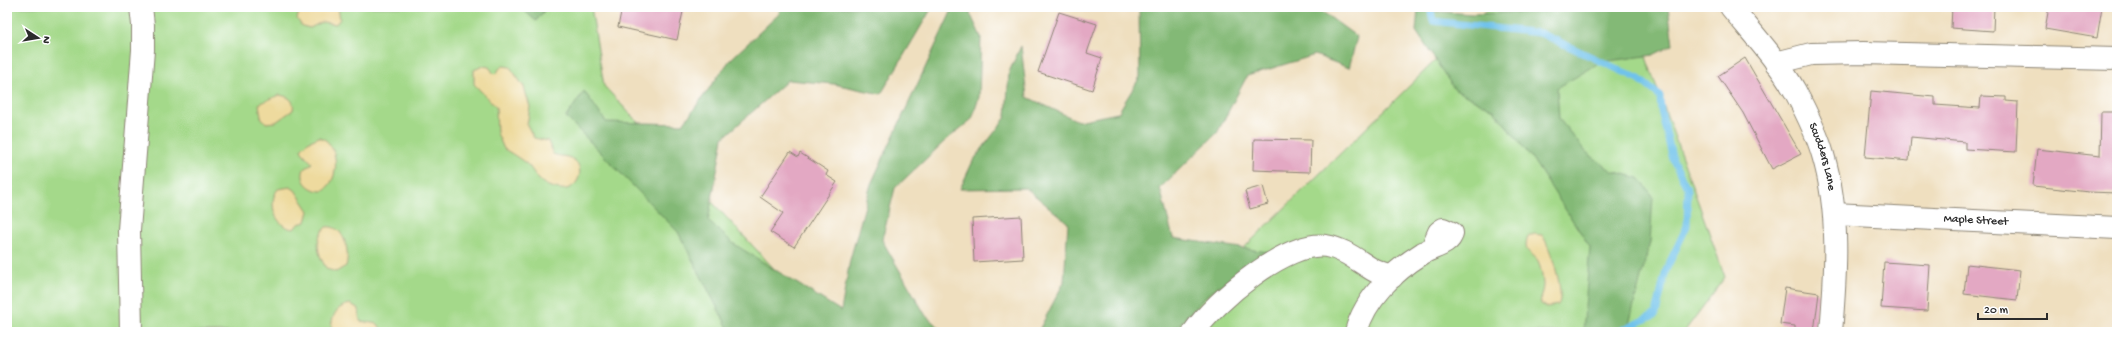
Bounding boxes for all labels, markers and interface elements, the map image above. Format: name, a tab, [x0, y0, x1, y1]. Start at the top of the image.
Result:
north arrow	[18, 18, 58, 58]
text: N	[39, 35, 52, 44]
street label: Scudders Lane	[1805, 121, 1838, 192]
street label: Maple Street	[1943, 212, 2010, 230]
scale bar	[1978, 295, 2047, 321]
text: 20 m	[1984, 304, 2009, 318]

